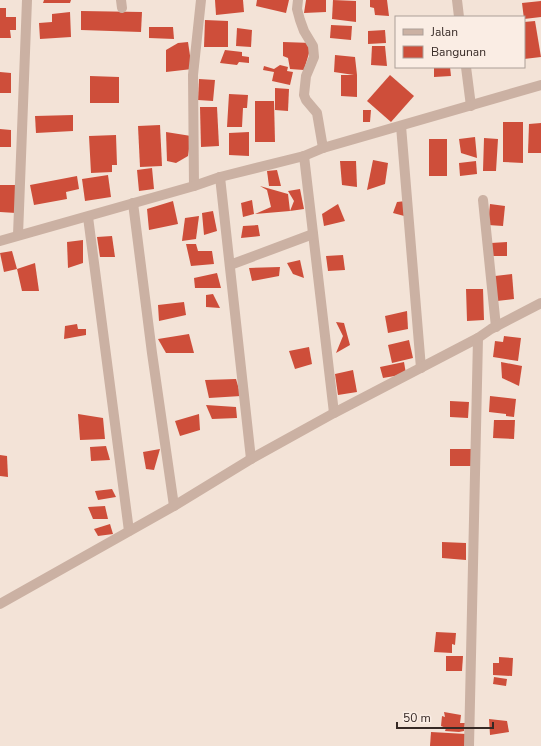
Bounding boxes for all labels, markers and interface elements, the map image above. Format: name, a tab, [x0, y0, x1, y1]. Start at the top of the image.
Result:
legend	[395, 16, 525, 68]
text: Jalan	[430, 24, 458, 40]
text: Bangunan	[431, 44, 486, 60]
scale bar	[397, 704, 493, 730]
text: 50 m	[403, 710, 431, 726]

